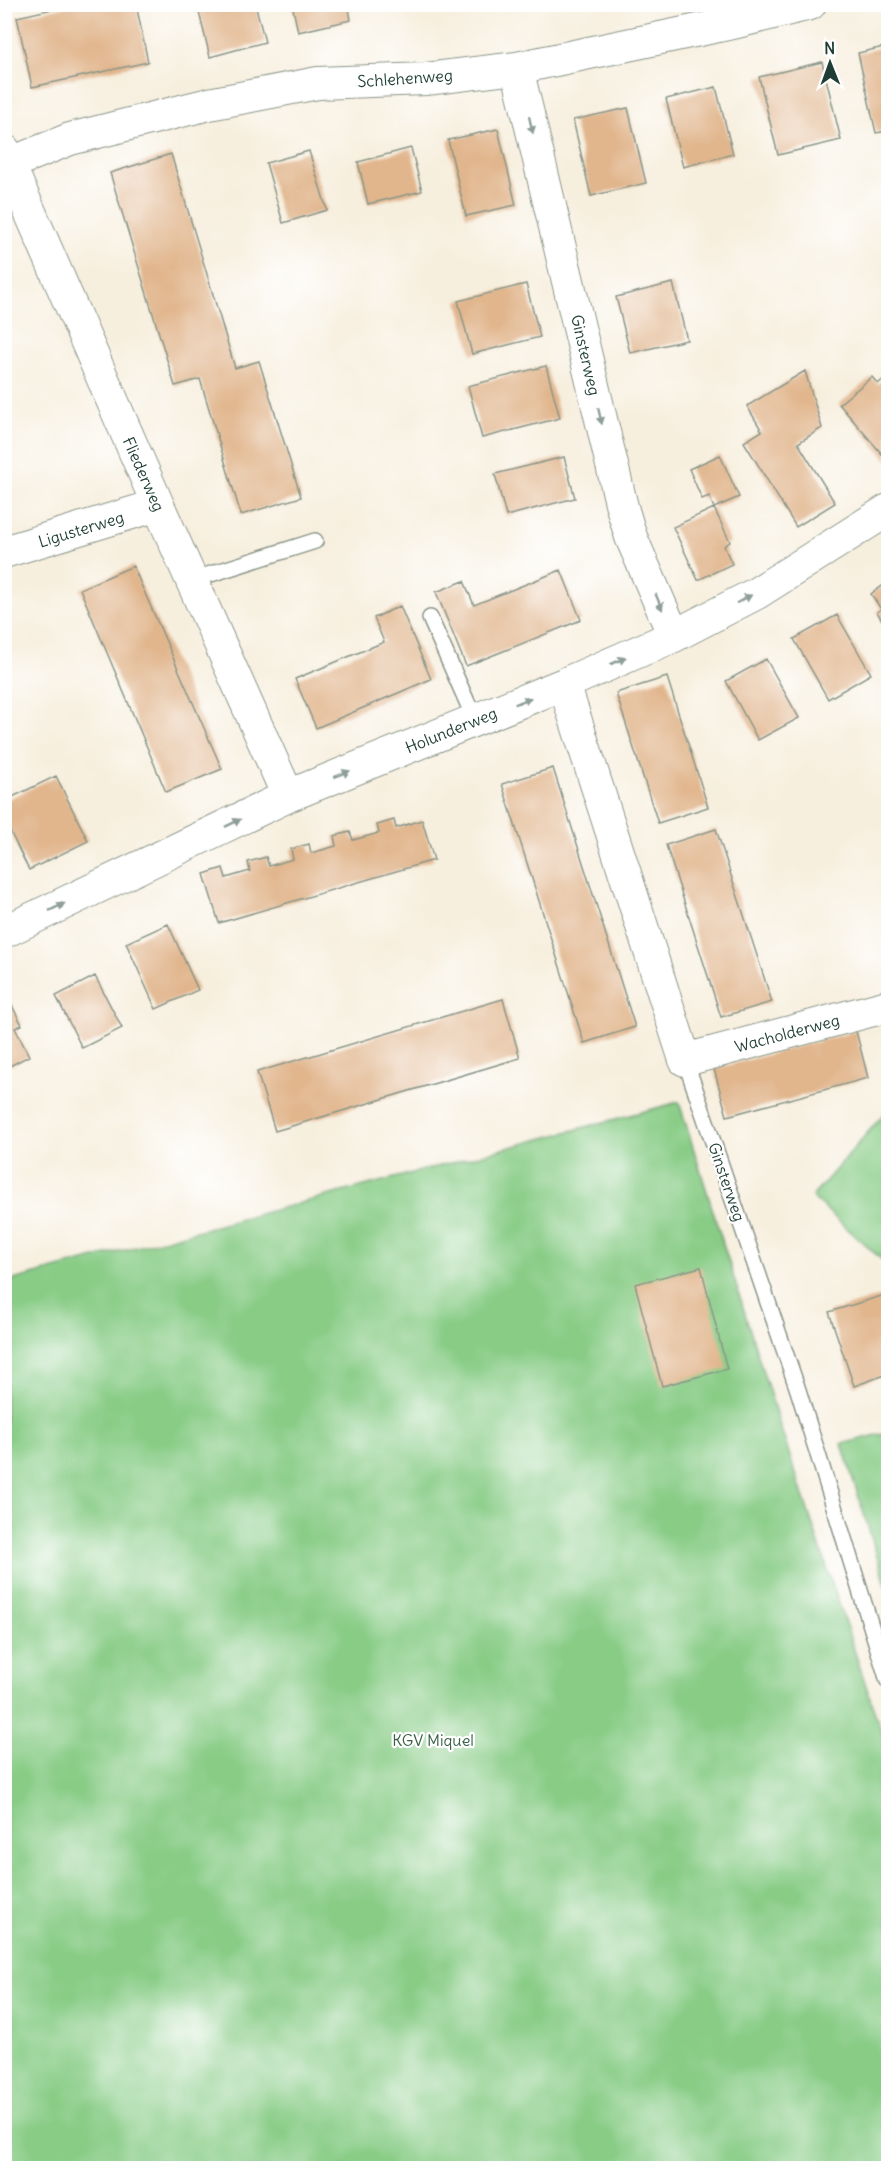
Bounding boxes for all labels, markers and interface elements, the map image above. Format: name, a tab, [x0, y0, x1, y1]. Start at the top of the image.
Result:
north arrow	[800, 33, 860, 93]
text: N	[824, 38, 835, 58]
street label: Schlehenweg	[357, 65, 453, 91]
one-way arrow	[526, 115, 536, 134]
street label: Ginsterweg	[567, 313, 605, 397]
one-way arrow	[596, 407, 606, 426]
street label: Fliederweg	[119, 434, 169, 514]
street label: Ligusterweg	[36, 507, 126, 551]
one-way arrow	[654, 593, 664, 611]
one-way arrow	[736, 594, 753, 604]
one-way arrow	[609, 655, 627, 665]
one-way arrow	[514, 696, 532, 705]
street label: Holunderweg	[402, 703, 500, 757]
one-way arrow	[334, 769, 352, 779]
one-way arrow	[224, 818, 242, 828]
one-way arrow	[49, 903, 66, 912]
street label: Wacholderweg	[732, 1009, 842, 1057]
street label: Ginsterweg	[704, 1140, 750, 1224]
park label: KGV Miquel	[392, 1730, 474, 1750]

